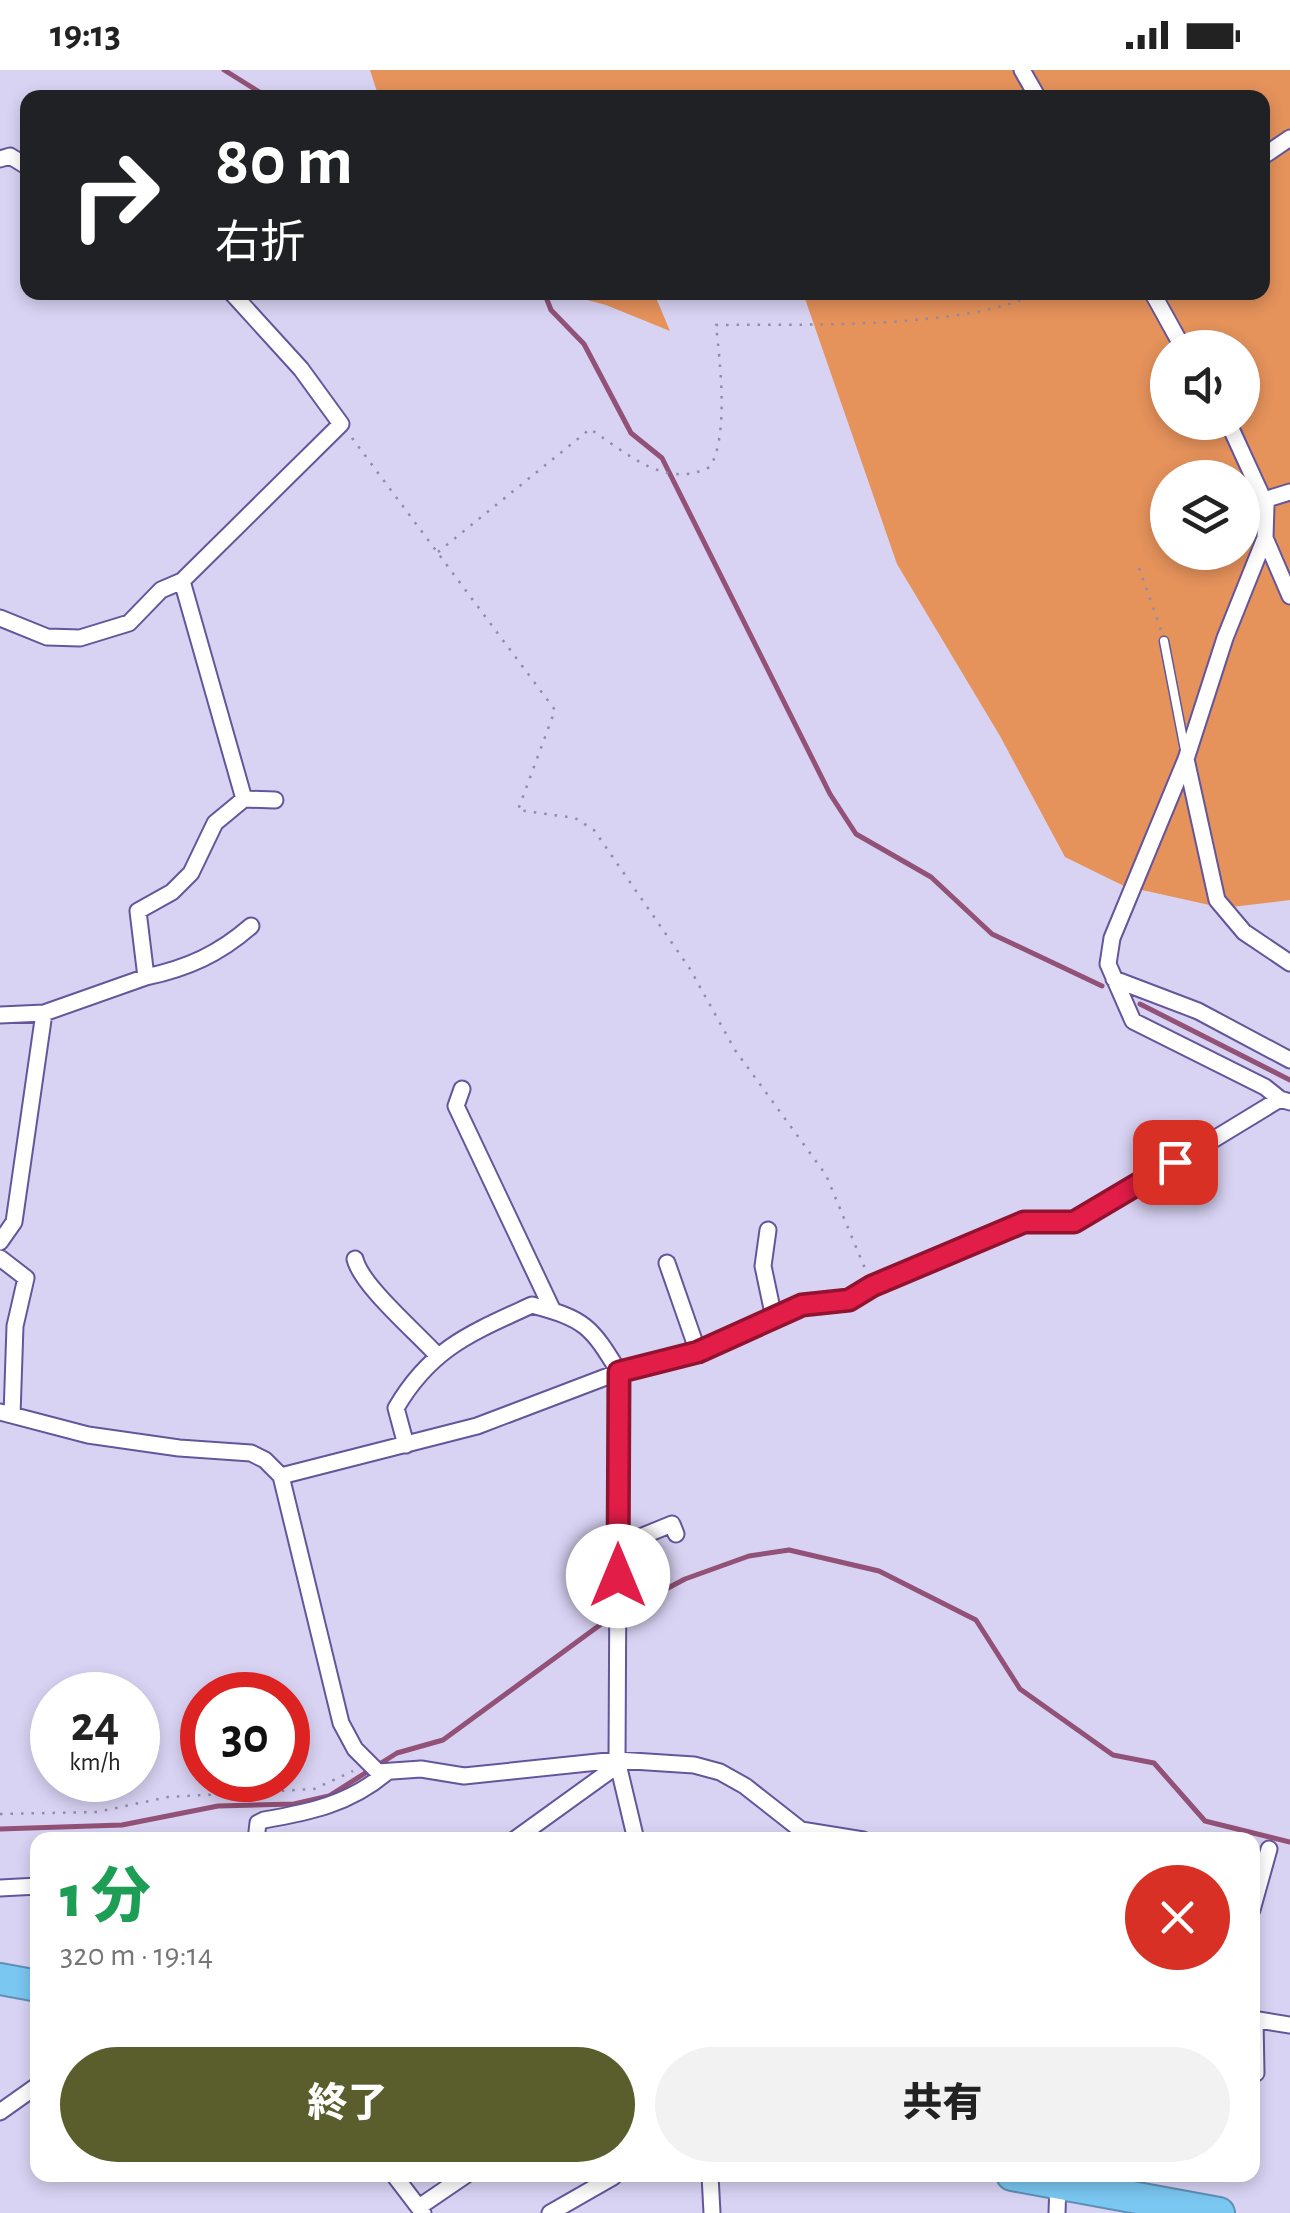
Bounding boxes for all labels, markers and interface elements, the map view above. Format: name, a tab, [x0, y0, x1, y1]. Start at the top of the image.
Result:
text: 19:13	[50, 16, 121, 54]
text: 80 m	[215, 127, 353, 197]
icon: right	[50, 130, 180, 260]
text: 右折	[215, 221, 305, 266]
map controls	[1150, 330, 1260, 570]
button: sound	[1150, 330, 1260, 440]
button: layers	[1150, 460, 1260, 570]
pin	[1133, 1120, 1218, 1205]
icon: arrive	[1148, 1135, 1203, 1190]
position arrow	[566, 1524, 670, 1628]
speed limit sign: 30	[180, 1672, 310, 1802]
text: 24	[71, 1700, 119, 1750]
text: km/h	[69, 1750, 121, 1775]
button: close	[1125, 1865, 1230, 1970]
text: 1 分	[60, 1868, 151, 1928]
text: 320 m · 19:14	[60, 1939, 213, 1971]
button: 終了	[60, 2047, 635, 2162]
button: 共有	[655, 2047, 1230, 2162]

